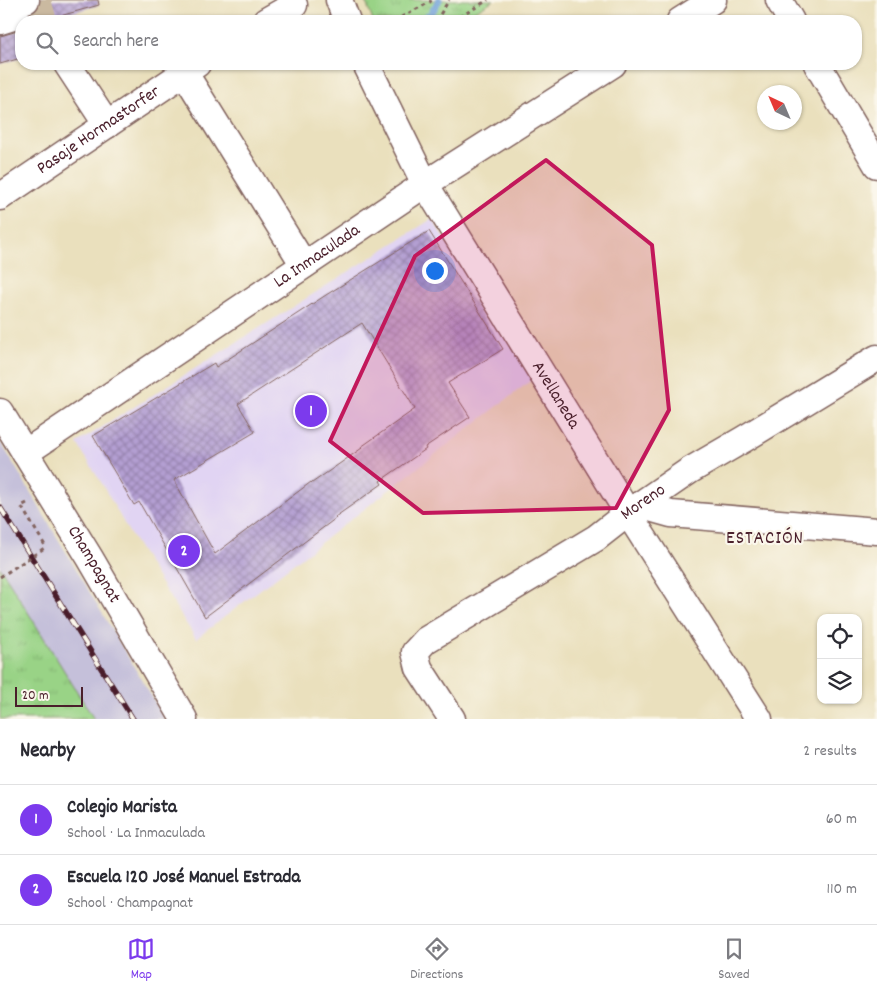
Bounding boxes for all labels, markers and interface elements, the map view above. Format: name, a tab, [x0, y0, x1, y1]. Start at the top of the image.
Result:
search box	[15, 15, 862, 70]
icon: search	[33, 29, 61, 57]
text: Search here	[73, 29, 159, 56]
street label: Pasaje Hormastorfer	[32, 80, 166, 181]
north arrow	[757, 85, 802, 130]
street label: La Inmaculada	[269, 218, 366, 295]
your location	[422, 258, 448, 284]
street label: Avellaneda	[525, 357, 586, 434]
pin: 1	[295, 392, 327, 430]
street label: Moreno	[615, 478, 671, 527]
street label: Champagnat	[61, 521, 126, 608]
district label: ESTACIÓN	[726, 526, 804, 553]
pin: 2	[168, 532, 200, 570]
map controls	[817, 614, 862, 704]
button: locate	[817, 614, 862, 659]
button: layers	[817, 659, 862, 704]
scale bar	[15, 684, 82, 707]
text: 20 m	[22, 686, 49, 706]
text: Nearby	[20, 737, 75, 767]
text: 2 results	[803, 740, 857, 763]
text: Colegio Marista	[67, 795, 177, 822]
text: 1	[34, 808, 38, 831]
text: 60 m	[826, 808, 857, 831]
text: School · La Inmaculada	[67, 822, 205, 845]
text: Escuela 120 José Manuel Estrada	[67, 865, 300, 892]
text: 2	[33, 878, 40, 901]
text: 110 m	[827, 878, 857, 901]
text: School · Champagnat	[67, 892, 193, 915]
tab: Map	[127, 935, 155, 985]
tab: Directions	[410, 935, 463, 985]
tab: Saved	[718, 935, 750, 985]

